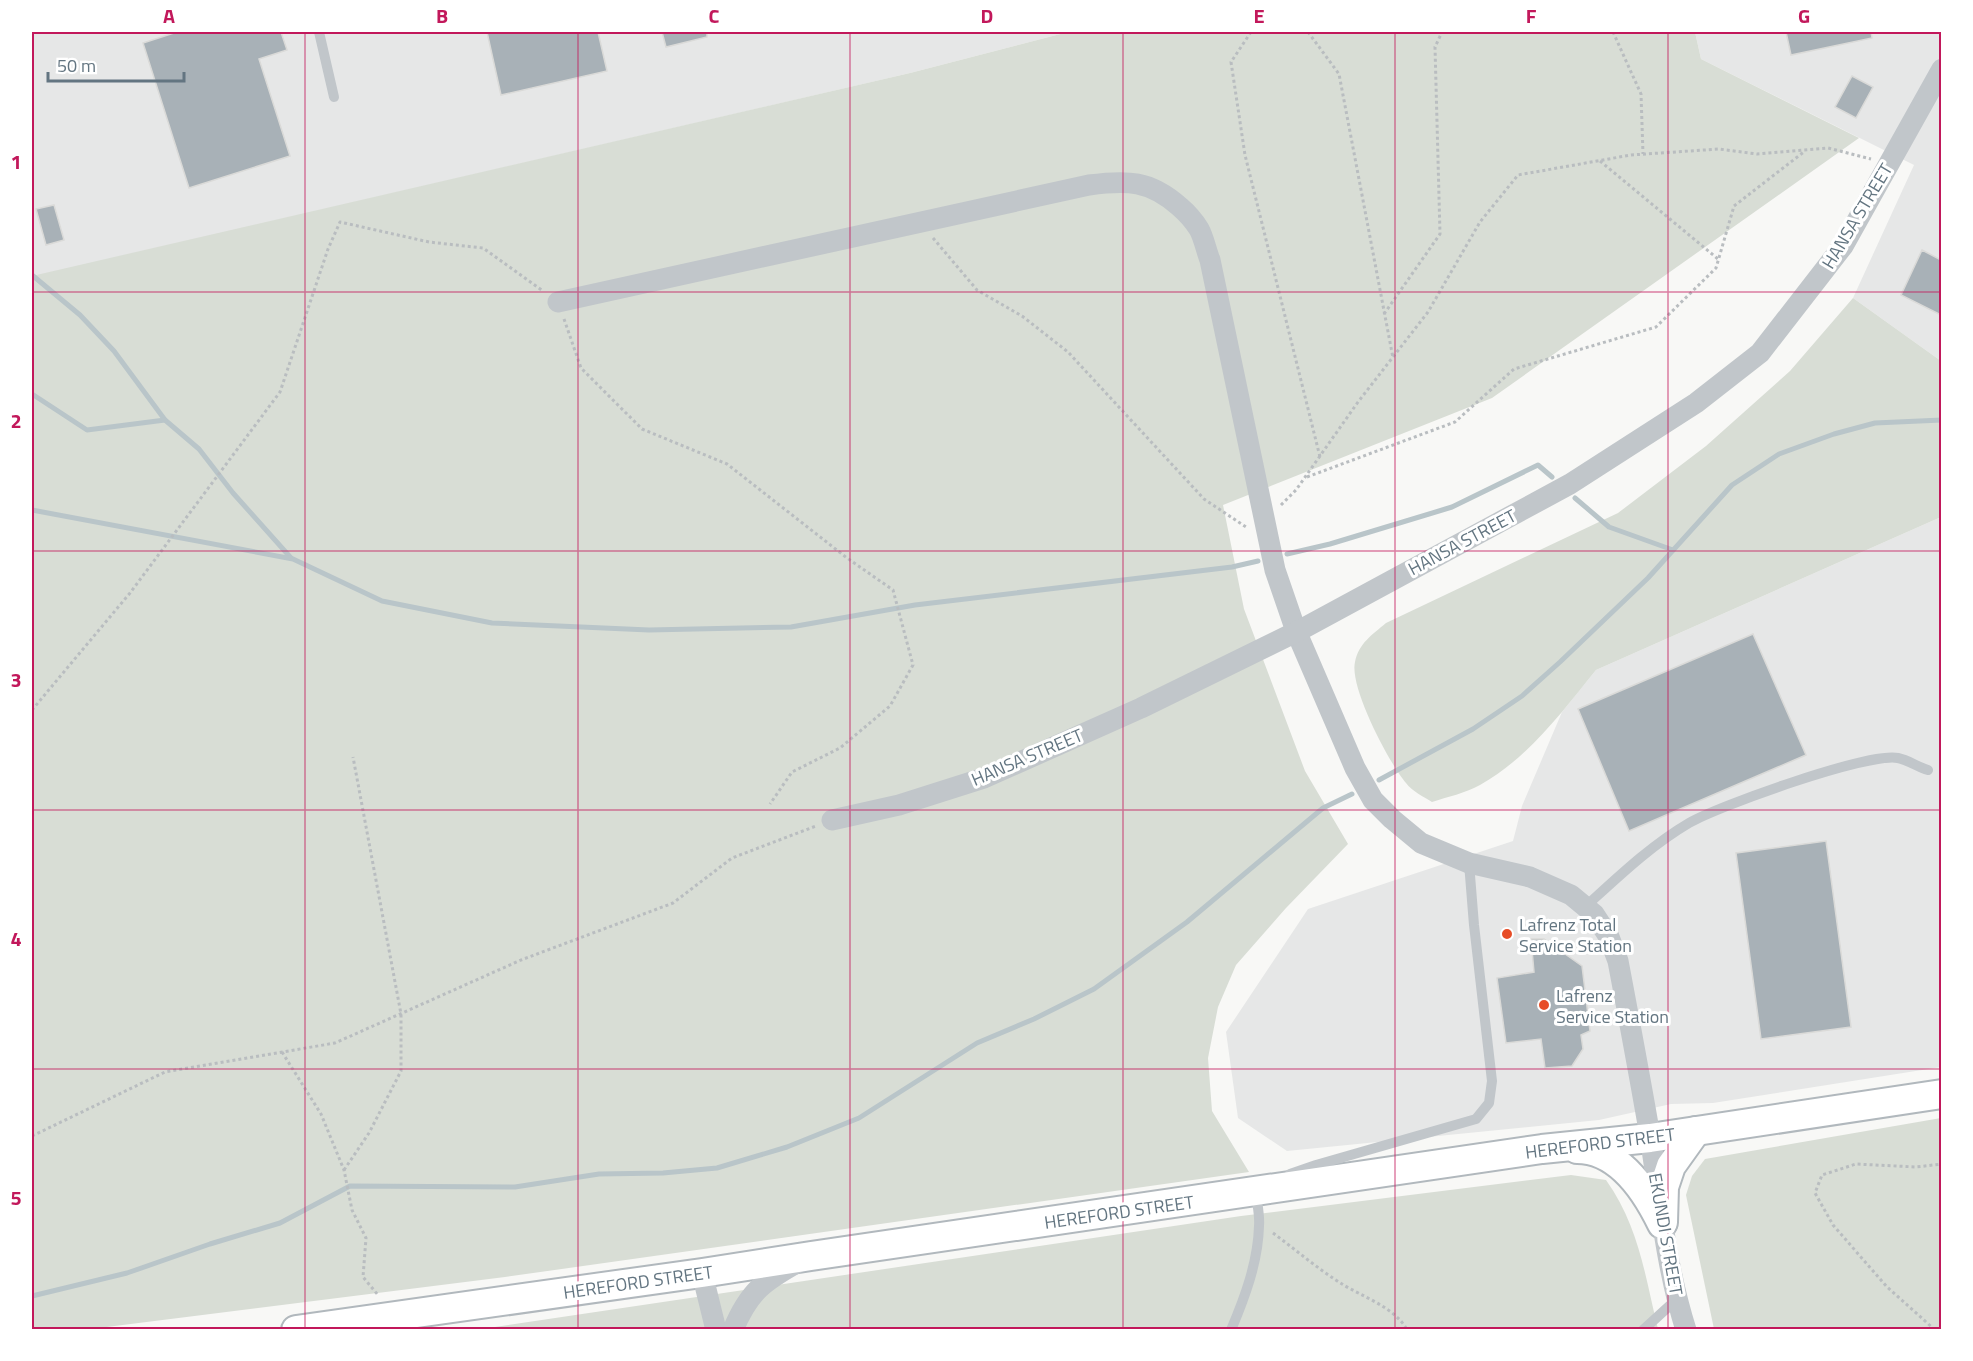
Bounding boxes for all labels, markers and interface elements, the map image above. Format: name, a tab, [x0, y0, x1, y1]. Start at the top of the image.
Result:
text: A	[163, 0, 175, 31]
text: B	[436, 0, 448, 31]
text: C	[709, 0, 720, 31]
text: D	[981, 0, 993, 31]
text: E	[1253, 0, 1265, 31]
text: F	[1526, 0, 1537, 31]
text: G	[1798, 0, 1810, 31]
scale bar	[48, 45, 184, 83]
text: 50 m	[57, 52, 96, 79]
text: 1	[10, 146, 22, 177]
street label: HANSA STREET	[1815, 158, 1899, 274]
text: 2	[10, 405, 22, 436]
street label: HANSA STREET	[1403, 502, 1521, 582]
text: 3	[10, 664, 22, 695]
street label: HANSA STREET	[967, 721, 1088, 793]
place label: Lafrenz Total Service Station	[1519, 911, 1632, 959]
text: 4	[10, 923, 22, 954]
marker: Lafrenz Total Service Station	[1500, 927, 1514, 941]
place label: Lafrenz Service Station	[1556, 982, 1669, 1030]
marker: Lafrenz Service Station	[1537, 998, 1551, 1012]
street label: HEREFORD STREET	[1524, 1120, 1677, 1166]
street label: EKUNDI STREET	[1642, 1171, 1690, 1298]
text: 5	[10, 1182, 22, 1213]
street label: HEREFORD STREET	[1043, 1188, 1196, 1236]
street label: HEREFORD STREET	[562, 1258, 715, 1306]

